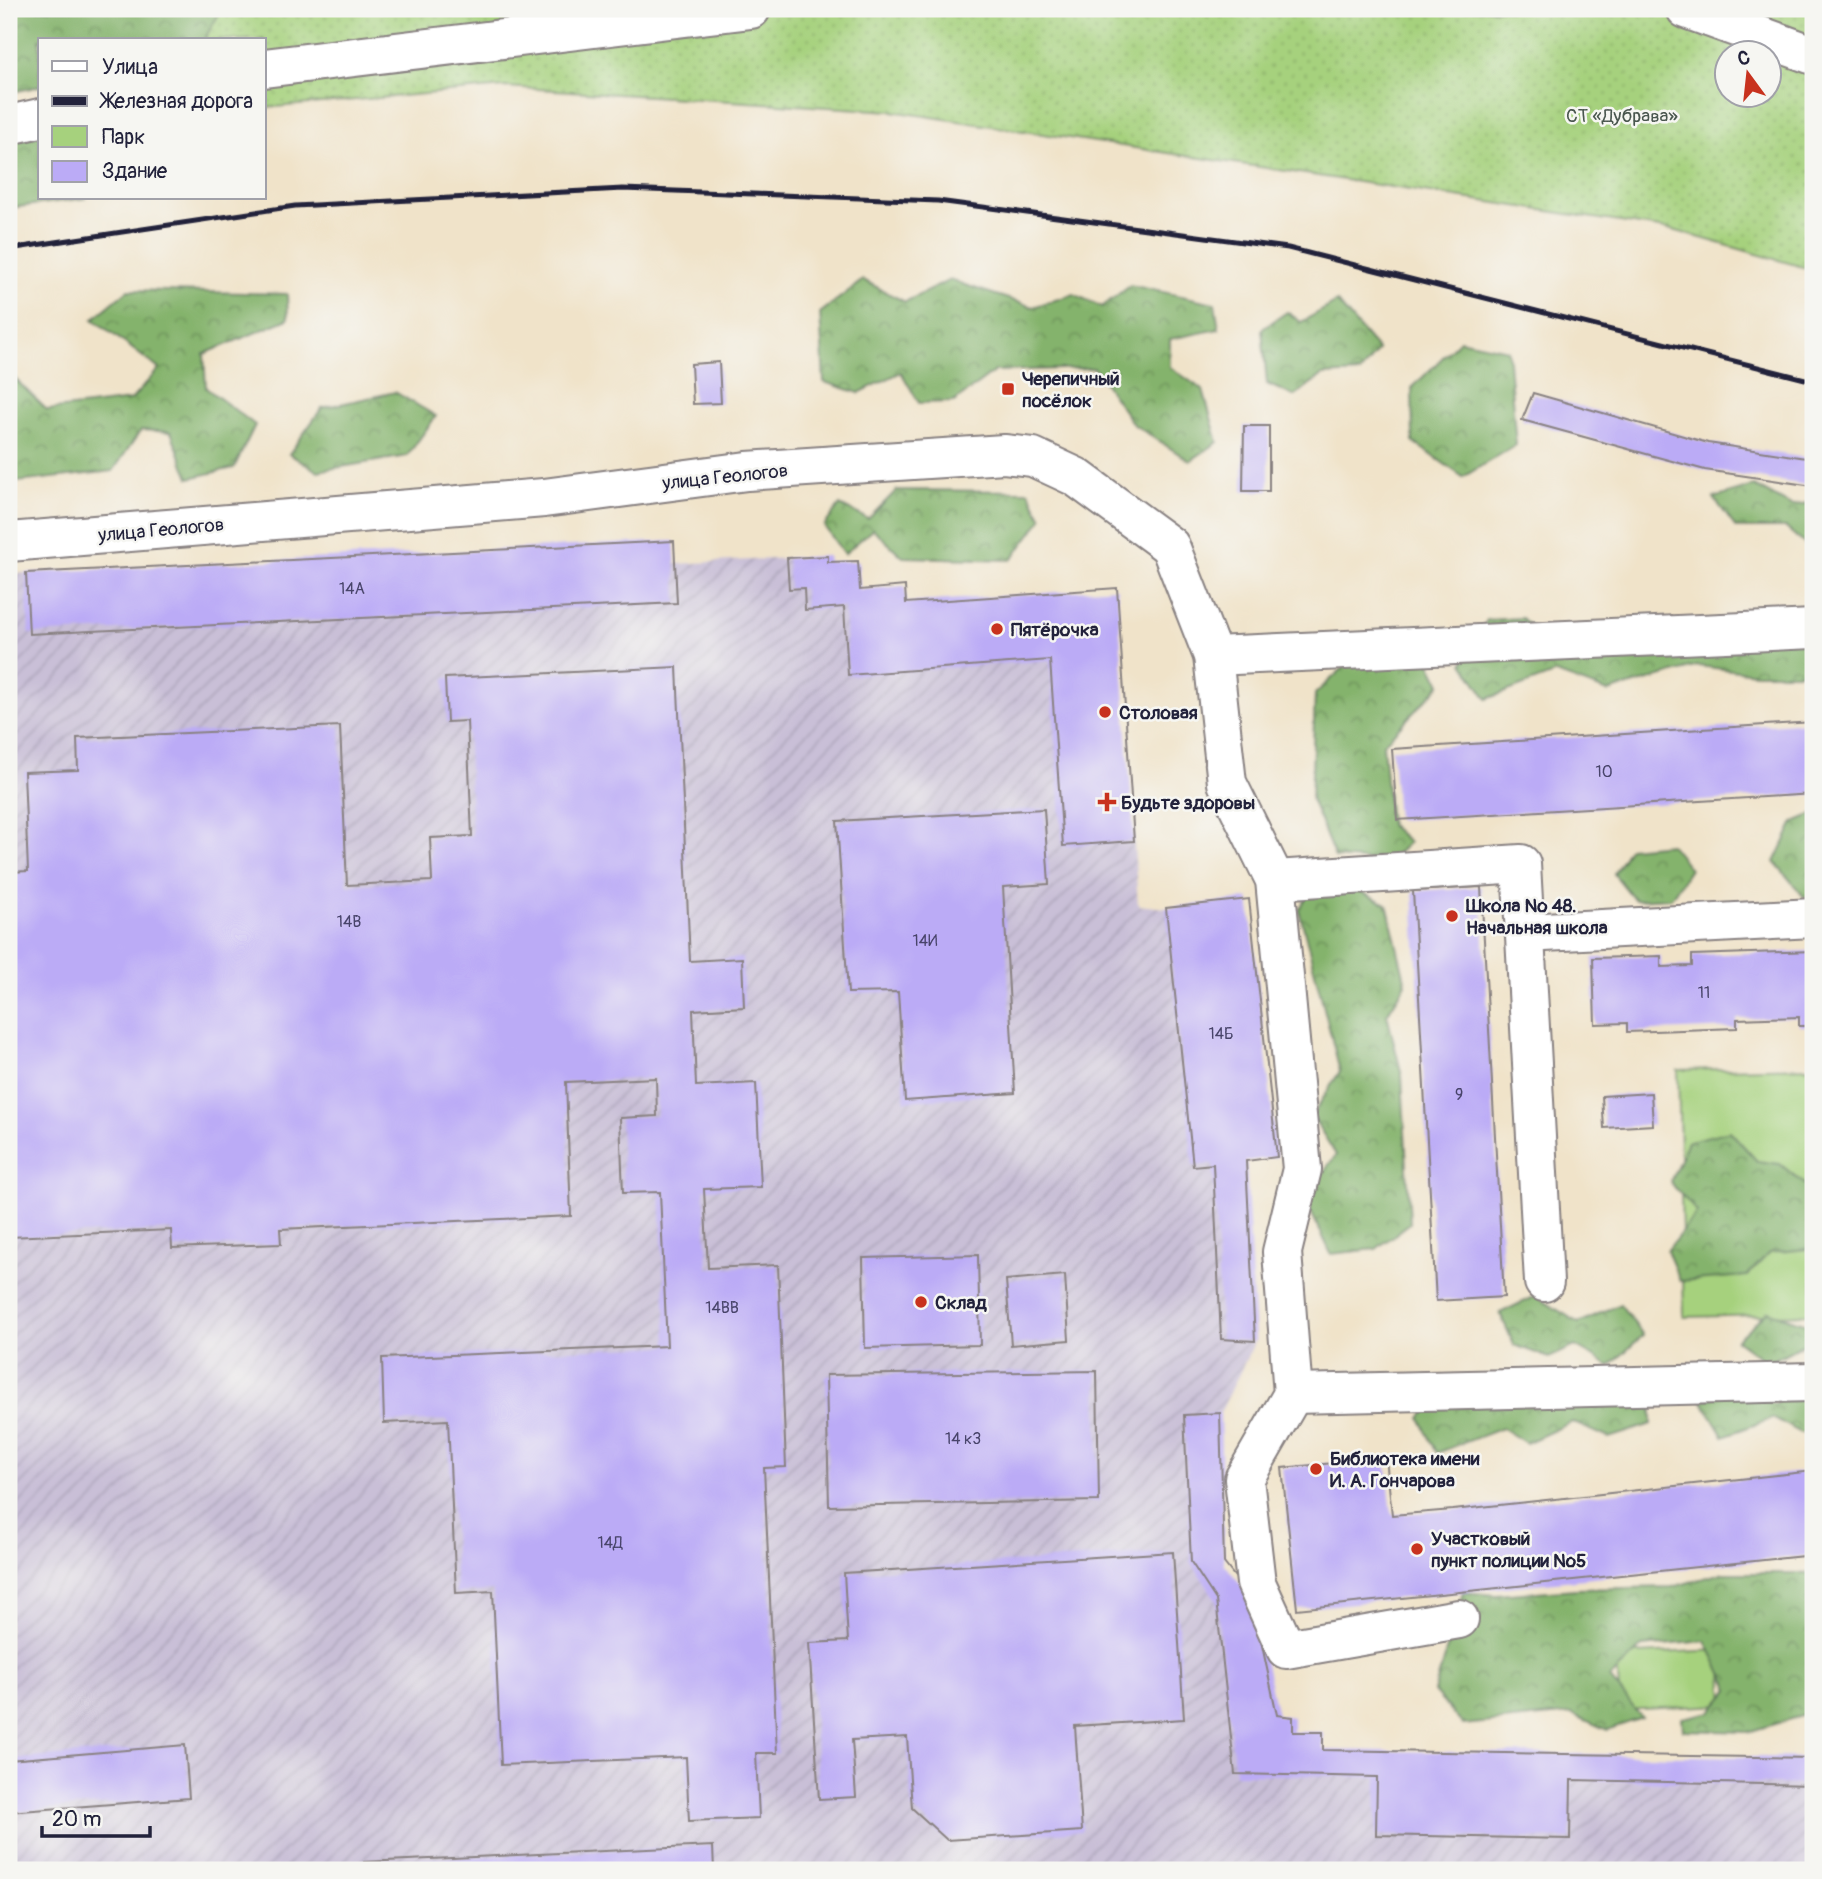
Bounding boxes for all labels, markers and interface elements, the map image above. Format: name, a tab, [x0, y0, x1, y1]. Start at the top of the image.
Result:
legend	[38, 38, 266, 200]
north arrow	[1714, 38, 1784, 108]
text: С	[1735, 45, 1753, 72]
text: Улица	[102, 54, 158, 81]
text: Железная дорога	[99, 88, 253, 115]
park label: СТ «Дубрава»	[1566, 104, 1678, 128]
text: Парк	[102, 124, 145, 151]
text: Здание	[102, 158, 168, 185]
place label: Черепичный посёлок	[1022, 367, 1120, 413]
marker: Черепичный посёлок	[1000, 381, 1016, 397]
street label: улица Геологов	[660, 458, 789, 496]
street label: улица Геологов	[96, 513, 225, 548]
house number: 14А	[339, 579, 365, 599]
place label: Пятёрочка	[1011, 618, 1099, 642]
marker: Пятёрочка	[989, 621, 1005, 637]
place label: Столовая	[1119, 701, 1198, 725]
marker: Столовая	[1097, 704, 1113, 720]
house number: 10	[1595, 762, 1613, 782]
place label: Будьте здоровы	[1121, 791, 1255, 815]
marker: Будьте здоровы	[1099, 794, 1115, 810]
place label: Школа № 48. Начальная школа	[1465, 894, 1608, 940]
marker: Школа № 48. Начальная школа	[1444, 908, 1460, 924]
house number: 14В	[337, 912, 361, 932]
house number: 14И	[912, 931, 938, 951]
house number: 11	[1698, 983, 1710, 1003]
house number: 14Б	[1208, 1024, 1234, 1044]
house number: 9	[1455, 1085, 1463, 1105]
place label: Склад	[935, 1291, 987, 1315]
marker: Склад	[913, 1294, 929, 1310]
house number: 14ВВ	[705, 1298, 739, 1318]
house number: 14 к3	[945, 1429, 981, 1449]
place label: Библиотека имени И. А. Гончарова	[1330, 1447, 1480, 1493]
marker: Библиотека имени И. А. Гончарова	[1308, 1461, 1324, 1477]
place label: Участковый пункт полиции №5	[1431, 1527, 1586, 1573]
house number: 14Д	[597, 1533, 623, 1553]
marker: Участковый пункт полиции №5	[1409, 1541, 1425, 1557]
scale bar	[42, 1795, 150, 1839]
text: 20 m	[52, 1806, 101, 1833]

